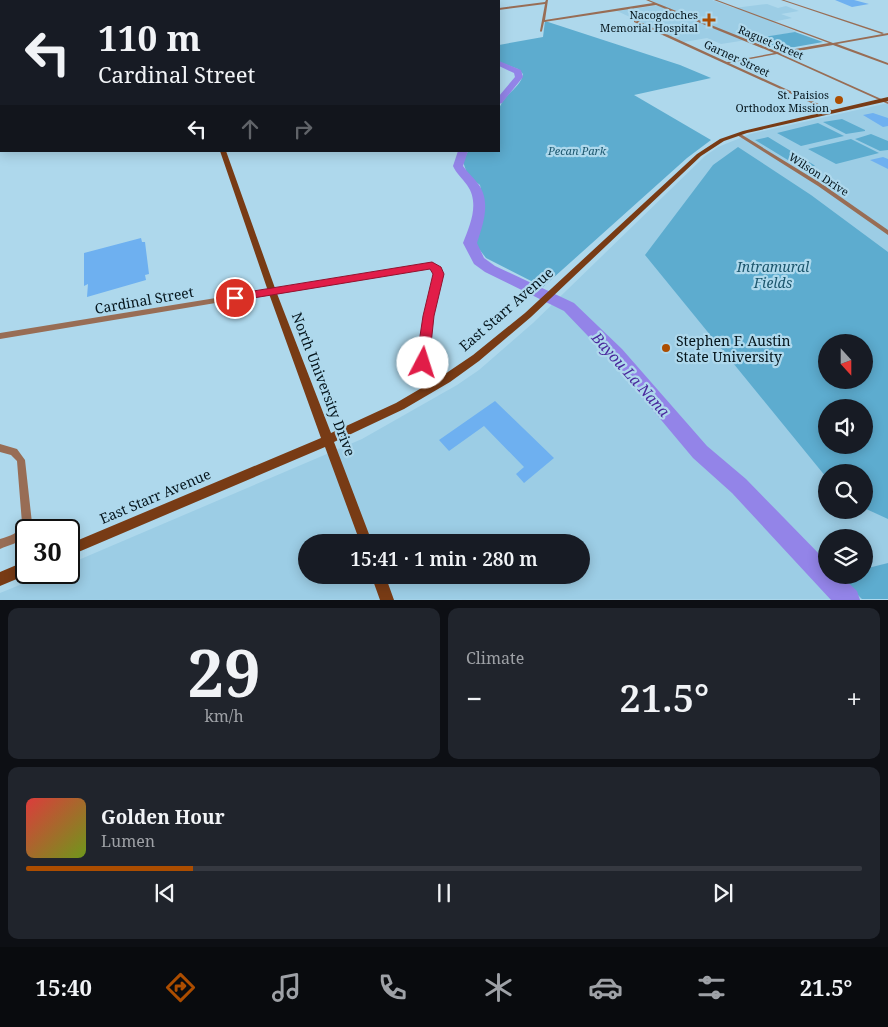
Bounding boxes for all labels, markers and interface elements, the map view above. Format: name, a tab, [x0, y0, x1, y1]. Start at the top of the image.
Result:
place label: Nacogdoches Memorial Hospital	[600, 7, 699, 35]
marker: Nacogdoches Memorial Hospital	[702, 13, 716, 27]
text: 110 m	[98, 14, 201, 61]
icon: left	[15, 20, 80, 85]
street label: Raguet Street	[736, 21, 806, 63]
street label: Garner Street	[702, 36, 772, 80]
text: Cardinal Street	[98, 59, 255, 89]
place label: St. Paisios Orthodox Mission	[735, 87, 829, 115]
marker: St. Paisios Orthodox Mission	[833, 94, 845, 106]
icon: left	[183, 115, 211, 143]
icon: ahead	[236, 115, 264, 143]
icon: right	[289, 115, 317, 143]
park label: Pecan Park	[547, 143, 607, 158]
street label: Wilson Drive	[786, 149, 852, 199]
park label: Intramural Fields	[736, 257, 810, 292]
street label: East Starr Avenue	[455, 263, 557, 355]
pin	[214, 277, 256, 319]
street label: Cardinal Street	[93, 282, 195, 318]
icon: arrive	[221, 284, 249, 312]
street label: North University Drive	[288, 309, 360, 459]
water label: Bayou La Nana	[587, 327, 675, 421]
place label: Stephen F. Austin State University	[676, 331, 791, 366]
north arrow	[818, 334, 872, 389]
map controls	[818, 334, 873, 584]
position arrow	[396, 336, 448, 388]
marker: Stephen F. Austin State University	[660, 342, 672, 354]
button: sound	[818, 399, 873, 454]
street label: East Starr Avenue	[97, 464, 213, 528]
button: search	[818, 464, 873, 519]
speed limit sign: 30	[15, 519, 80, 584]
button: layers	[818, 529, 873, 584]
text: 15:41 · 1 min · 280 m	[350, 546, 538, 572]
text: 29	[187, 628, 261, 716]
text: Climate	[466, 647, 524, 669]
text: 21.5°	[619, 671, 709, 723]
text: −	[466, 679, 482, 717]
text: +	[846, 679, 862, 717]
text: km/h	[204, 705, 244, 727]
text: Golden Hour	[101, 804, 225, 830]
text: Lumen	[101, 830, 155, 852]
icon: previous	[151, 879, 179, 907]
icon: pause	[430, 879, 458, 907]
icon: next	[709, 879, 737, 907]
icon: directions	[163, 970, 198, 1005]
icon: music	[269, 970, 304, 1005]
icon: phone	[375, 970, 410, 1005]
icon: climate	[481, 970, 516, 1005]
icon: car	[588, 970, 623, 1005]
icon: filters	[694, 970, 729, 1005]
text: 15:40	[36, 972, 92, 1002]
text: 21.5°	[800, 972, 852, 1002]

